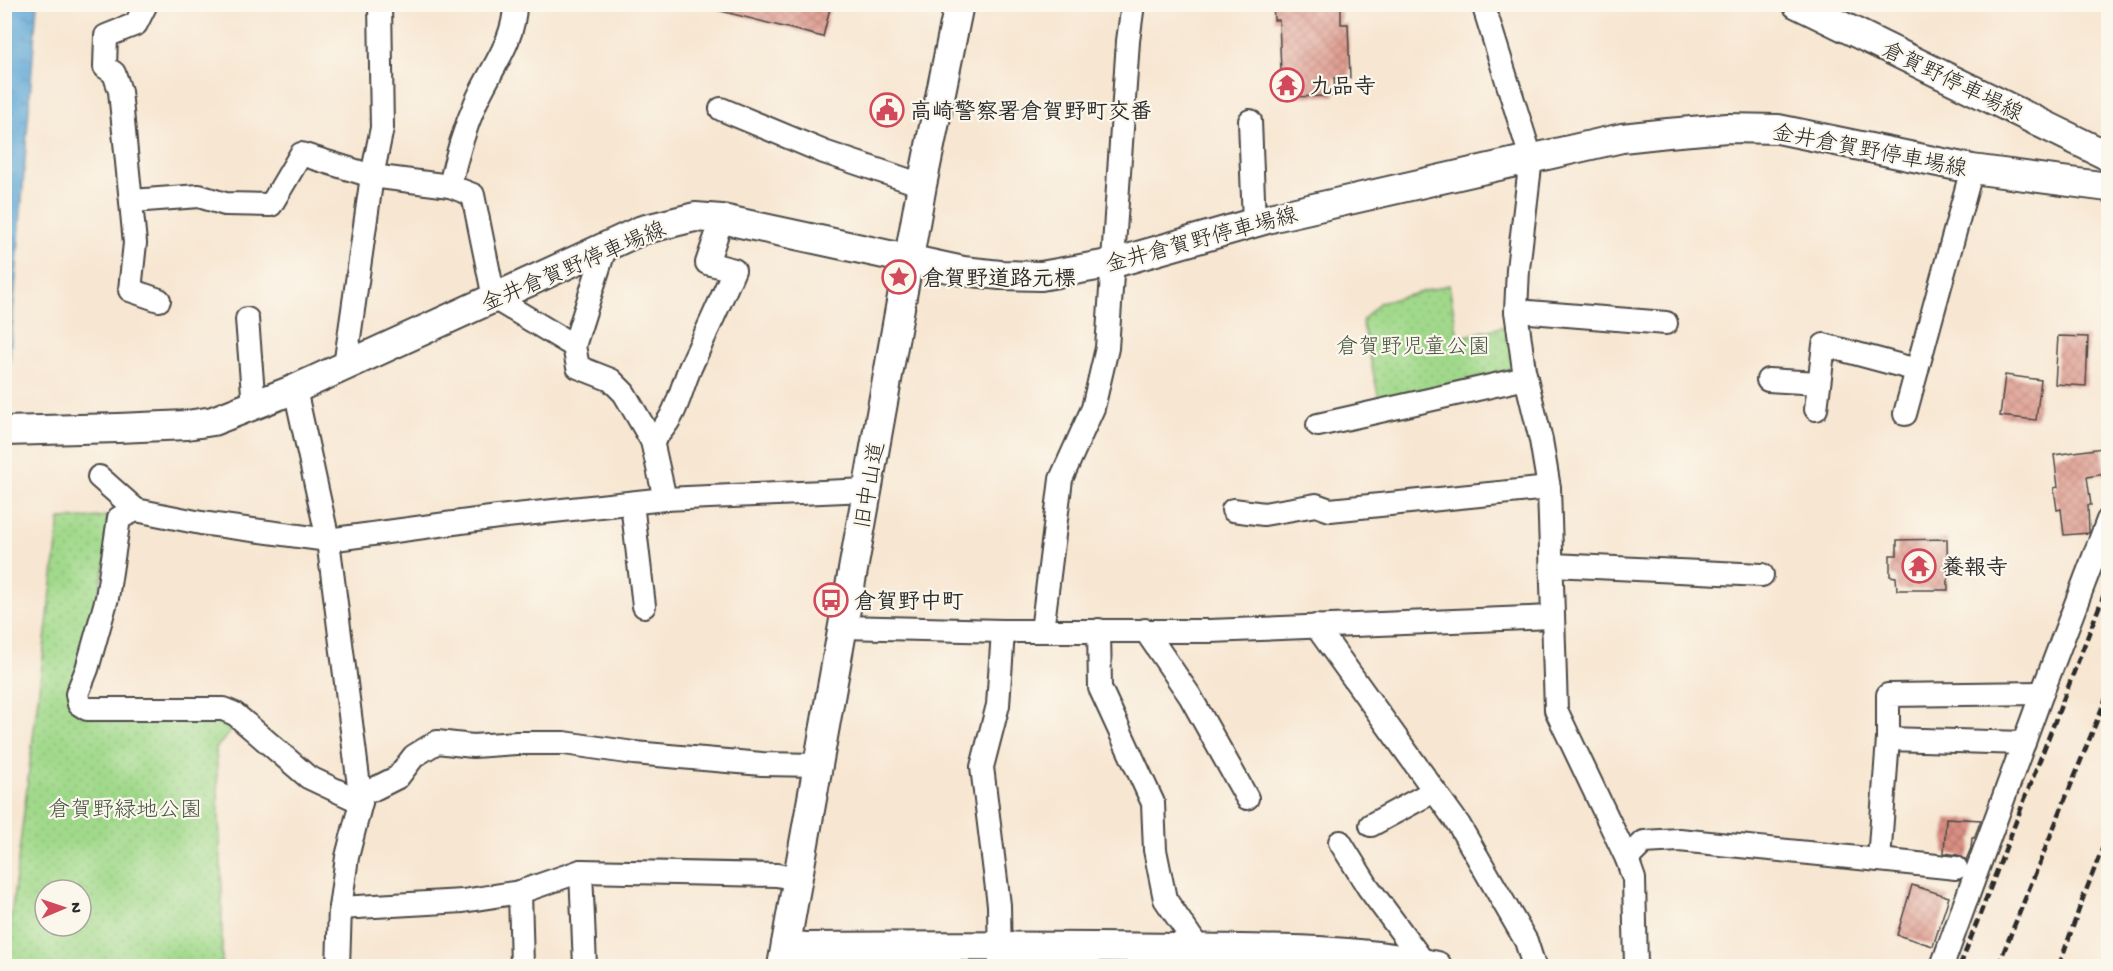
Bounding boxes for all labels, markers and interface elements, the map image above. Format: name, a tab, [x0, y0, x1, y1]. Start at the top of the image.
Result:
street label: 倉賀野停車場線	[1876, 36, 2027, 129]
temple icon: 九品寺	[1269, 67, 1305, 103]
place label: 九品寺	[1310, 75, 1376, 102]
public building icon: 高崎警察署倉賀野町交番	[869, 92, 905, 128]
place label: 高崎警察署倉賀野町交番	[910, 99, 1152, 127]
street label: 金井倉賀野停車場線	[1770, 119, 1969, 185]
street label: 金井倉賀野停車場線	[1103, 202, 1301, 280]
street label: 金井倉賀野停車場線	[478, 216, 671, 319]
place icon: 倉賀野道路元標	[881, 259, 917, 295]
place label: 倉賀野道路元標	[922, 266, 1076, 294]
park label: 倉賀野児童公園	[1336, 334, 1490, 362]
street label: 旧中山道	[850, 440, 892, 531]
temple icon: 養報寺	[1901, 548, 1937, 584]
place label: 養報寺	[1942, 556, 2008, 583]
bus stop icon: 倉賀野中町	[813, 582, 849, 618]
place label: 倉賀野中町	[854, 589, 964, 617]
park label: 倉賀野緑地公園	[48, 797, 202, 825]
north arrow	[33, 878, 93, 938]
text: N	[65, 902, 84, 914]

